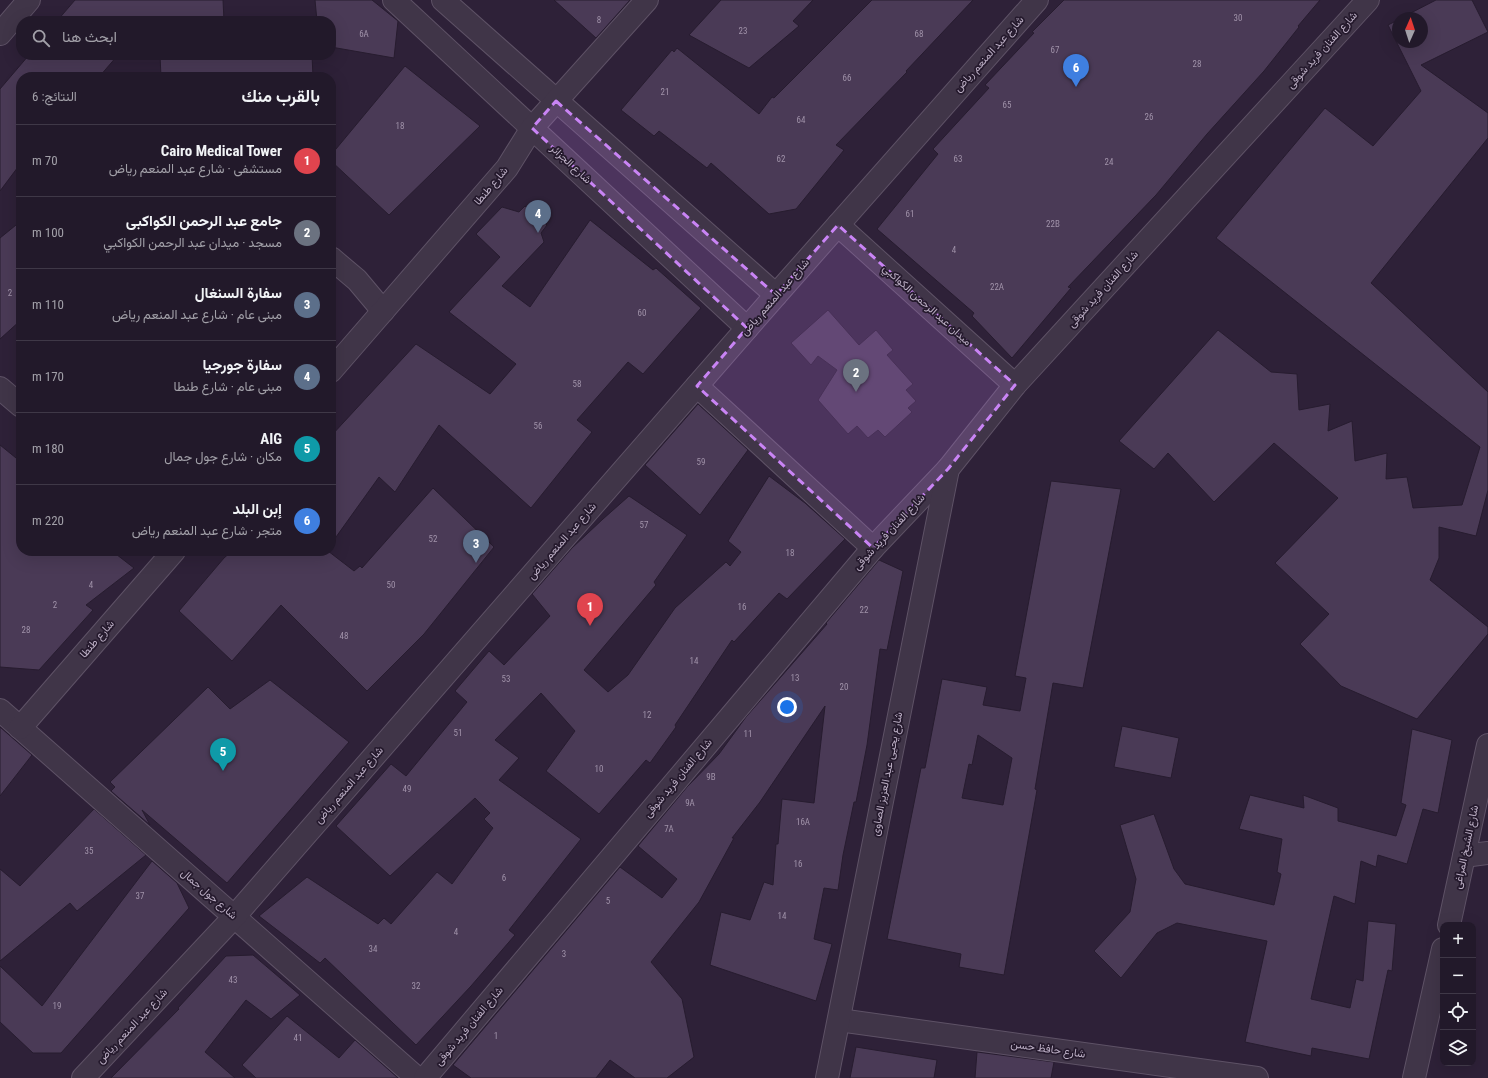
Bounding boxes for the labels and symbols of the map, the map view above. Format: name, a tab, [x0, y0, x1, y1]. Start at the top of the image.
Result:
street label: شارع الفنان فريد شوقى	[1284, 9, 1361, 92]
north arrow	[1392, 12, 1428, 48]
street label: شارع عبد المنعم رياض	[951, 13, 1028, 95]
house number: 30	[1234, 13, 1242, 23]
house number: 8	[597, 15, 601, 25]
house number: 23	[739, 26, 747, 36]
house number: 6A	[359, 29, 369, 39]
house number: 68	[915, 29, 923, 39]
house number: 67	[1051, 45, 1060, 55]
pin: 6	[1063, 54, 1089, 87]
house number: 28	[1193, 59, 1201, 69]
house number: 66	[843, 73, 851, 83]
house number: 21	[661, 87, 669, 97]
house number: 65	[1003, 100, 1012, 110]
house number: 26	[1145, 112, 1153, 122]
house number: 64	[797, 115, 806, 125]
house number: 18	[396, 121, 404, 131]
street label: شارع الجزائر	[546, 141, 595, 187]
house number: 62	[777, 154, 786, 164]
house number: 63	[954, 154, 962, 164]
house number: 24	[1105, 157, 1114, 167]
street label: شارع طنطا	[471, 164, 512, 208]
pin: 4	[525, 200, 551, 233]
house number: 61	[906, 209, 914, 219]
house number: 22B	[1046, 219, 1060, 229]
house number: 4	[952, 245, 957, 255]
street label: شارع الفنان فريد شوقى	[1065, 248, 1142, 331]
street label: شارع عبد المنعم رياض	[738, 256, 813, 339]
street label: ميدان عبد الرحمن الكواكبي	[878, 262, 974, 351]
house number: 22A	[990, 282, 1004, 292]
house number: 2	[8, 288, 13, 298]
house number: 60	[638, 308, 646, 318]
pin: 2	[843, 359, 869, 392]
house number: 58	[573, 379, 581, 389]
house number: 56	[534, 421, 542, 431]
house number: 59	[697, 457, 705, 467]
street label: شارع الفنان فريد شوقى	[850, 491, 929, 573]
street label: شارع عبد المنعم رياض	[525, 500, 600, 583]
house number: 57	[640, 520, 649, 530]
pin: 3	[463, 530, 489, 563]
house number: 52	[429, 534, 438, 544]
house number: 18	[786, 548, 794, 558]
house number: 4	[89, 580, 94, 590]
house number: 50	[387, 580, 395, 590]
pin: 1	[577, 593, 603, 626]
house number: 2	[53, 600, 58, 610]
house number: 16	[738, 602, 746, 612]
house number: 22	[860, 605, 869, 615]
street label: شارع طنطا	[77, 617, 118, 661]
house number: 28	[22, 625, 30, 635]
house number: 48	[340, 631, 348, 641]
house number: 14	[690, 656, 699, 666]
house number: 13	[791, 673, 799, 683]
house number: 53	[502, 674, 510, 684]
house number: 20	[840, 682, 848, 692]
your location	[777, 697, 797, 717]
house number: 12	[643, 710, 652, 720]
street label: شارع يحيى عبد العزيز الصاوى	[869, 711, 906, 837]
house number: 51	[454, 728, 462, 738]
house number: 11	[744, 729, 752, 739]
street label: شارع الفنان فريد شوقى	[641, 736, 716, 821]
pin: 5	[210, 738, 236, 771]
street label: شارع عبد المنعم رياض	[312, 744, 387, 827]
house number: 10	[595, 764, 603, 774]
house number: 9B	[706, 772, 716, 782]
house number: 49	[403, 784, 411, 794]
house number: 9A	[685, 798, 695, 808]
street label: شارع الشيخ المراغى	[1451, 804, 1482, 890]
house number: 16A	[796, 817, 810, 827]
house number: 7A	[664, 824, 674, 834]
house number: 35	[85, 846, 94, 856]
house number: 16	[794, 859, 802, 869]
street label: شارع جول جمال	[178, 866, 240, 923]
house number: 6	[502, 873, 506, 883]
house number: 37	[136, 891, 145, 901]
house number: 5	[606, 896, 611, 906]
house number: 14	[778, 911, 787, 921]
house number: 4	[454, 927, 459, 937]
house number: 34	[369, 944, 378, 954]
house number: 3	[562, 949, 566, 959]
house number: 43	[229, 975, 237, 985]
house number: 32	[412, 981, 421, 991]
street label: شارع الفنان فريد شوقى	[432, 984, 507, 1069]
street label: شارع عبد المنعم رياض	[94, 986, 171, 1067]
house number: 19	[53, 1001, 61, 1011]
house number: 1	[494, 1031, 498, 1041]
house number: 41	[294, 1033, 302, 1043]
street label: شارع حافظ حسن	[1010, 1037, 1087, 1062]

